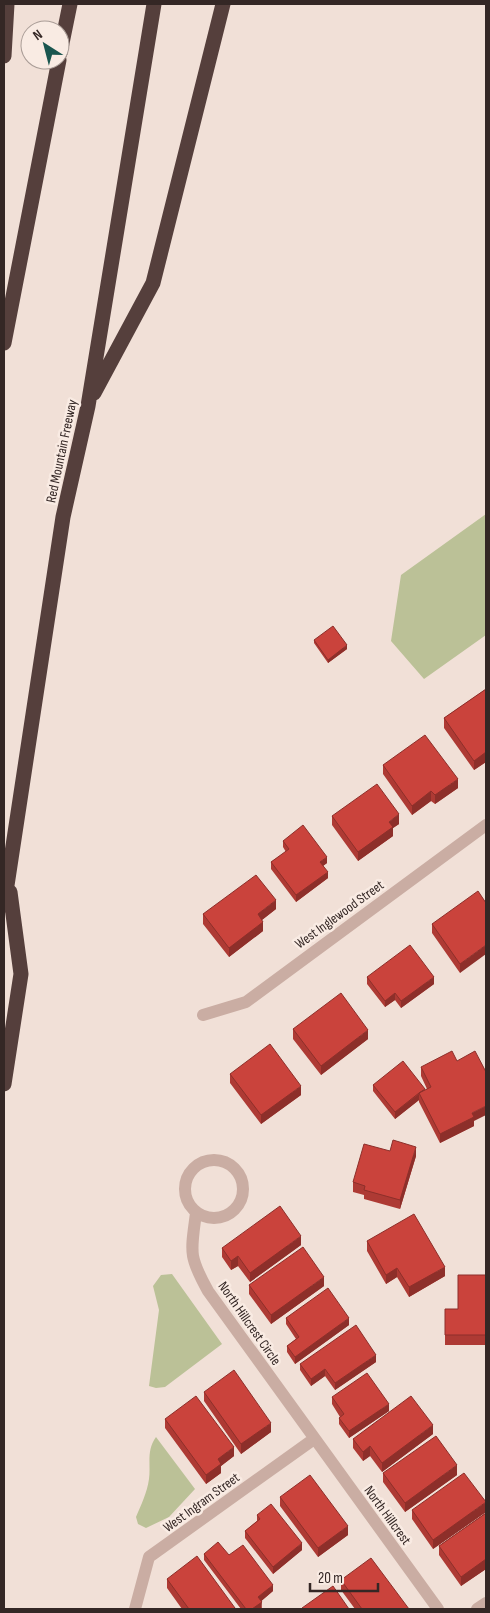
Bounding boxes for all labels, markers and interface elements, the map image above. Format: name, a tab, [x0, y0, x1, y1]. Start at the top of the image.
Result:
north arrow	[20, 20, 70, 70]
text: N	[30, 26, 46, 44]
street label: Red Mountain Freeway	[42, 397, 81, 504]
street label: West Inglewood Street	[292, 876, 387, 952]
street label: North Hillcrest Circle	[215, 1278, 285, 1368]
street label: West Ingram Street	[160, 1469, 243, 1536]
street label: North Hillcrest	[361, 1482, 415, 1548]
scale bar	[310, 1560, 378, 1592]
text: 20 m	[318, 1569, 343, 1588]

